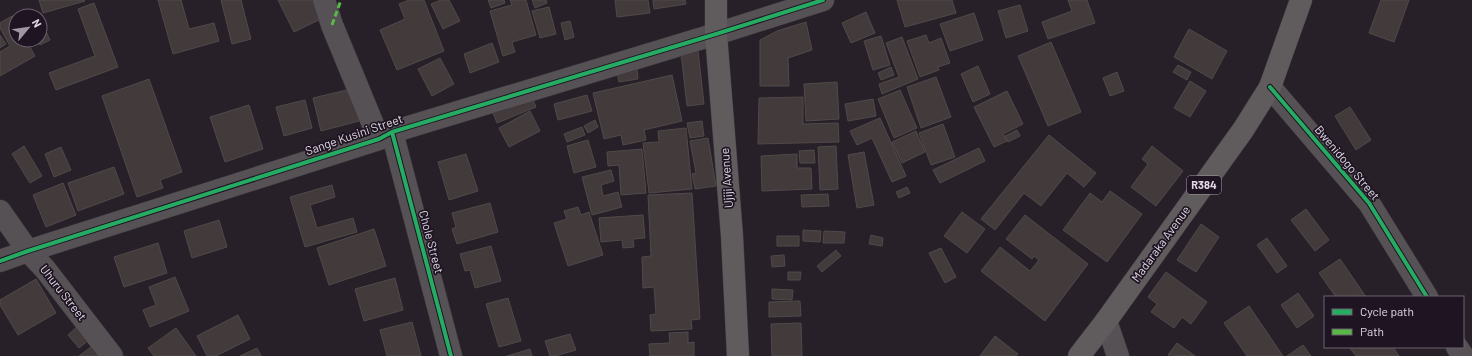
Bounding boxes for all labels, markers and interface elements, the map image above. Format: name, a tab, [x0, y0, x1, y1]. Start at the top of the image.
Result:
north arrow	[8, 8, 48, 48]
text: N	[30, 17, 45, 29]
street label: Sange Kusini Street	[303, 111, 404, 157]
street label: Bwenidogo Street	[1313, 122, 1383, 202]
street label: Ujiji Avenue	[717, 147, 735, 209]
road number: R384	[1187, 176, 1221, 194]
street label: Madaraka Avenue	[1128, 203, 1192, 284]
street label: Chole Street	[417, 209, 447, 275]
street label: Uhuru Street	[38, 262, 90, 323]
legend	[1324, 296, 1464, 348]
text: Cycle path	[1360, 304, 1414, 318]
text: Path	[1360, 324, 1384, 338]

